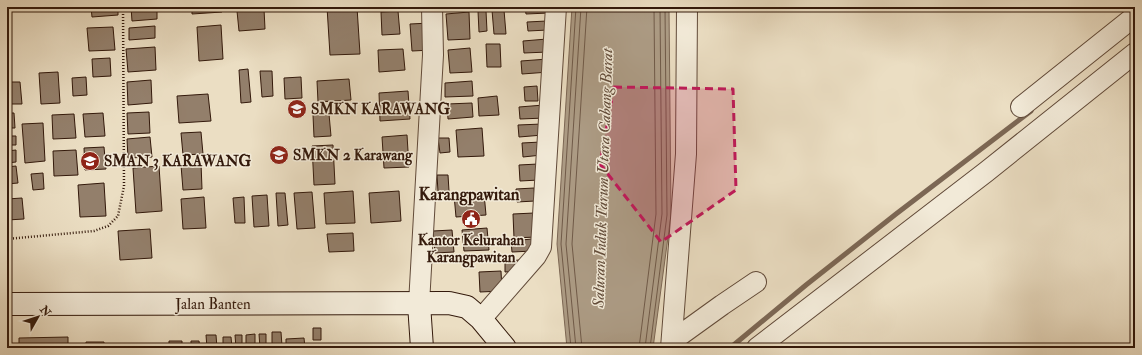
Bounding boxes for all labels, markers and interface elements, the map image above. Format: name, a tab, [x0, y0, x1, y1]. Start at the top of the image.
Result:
water label: Saluran Induk Tarum Utara Cabang Barat	[588, 47, 618, 309]
school or university icon: SMKN KARAWANG	[286, 98, 308, 120]
place label: SMKN KARAWANG	[311, 100, 450, 119]
school or university icon: SMKN 2 Karawang	[268, 144, 290, 166]
place label: SMKN 2 Karawang	[293, 146, 413, 166]
school or university icon: SMAN 3 KARAWANG	[79, 150, 101, 172]
place label: SMAN 3 KARAWANG	[104, 152, 251, 171]
district label: Karangpawitan	[419, 184, 520, 206]
public building icon: Kantor Kelurahan Karangpawitan	[460, 208, 482, 230]
place label: Kantor Kelurahan Karangpawitan	[418, 231, 525, 268]
street label: Jalan Banten	[174, 295, 251, 315]
north arrow	[18, 297, 58, 337]
text: N	[37, 302, 54, 320]

